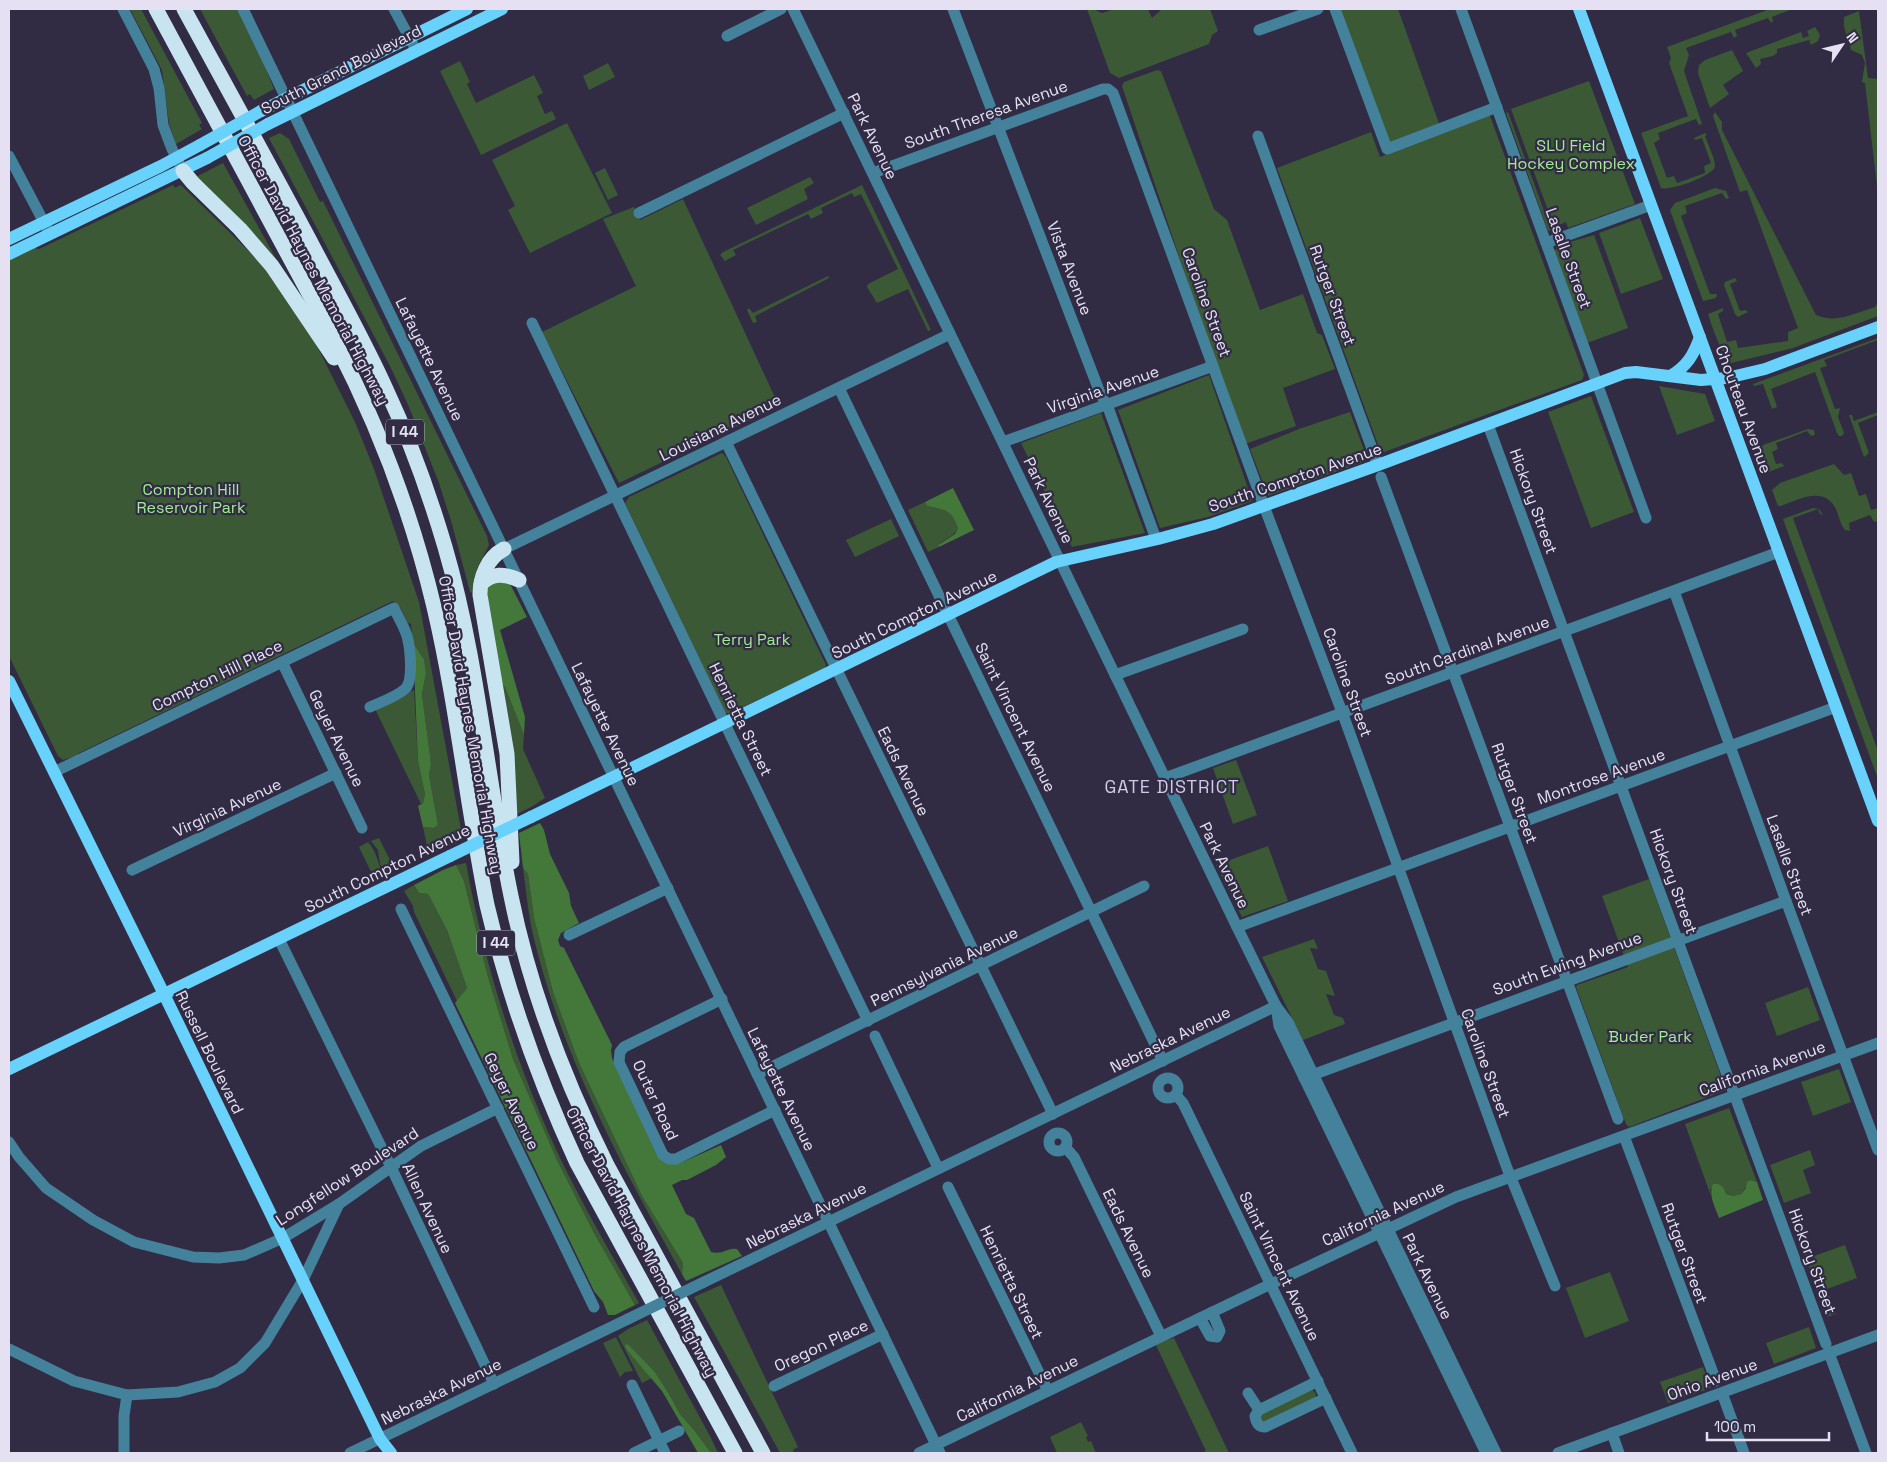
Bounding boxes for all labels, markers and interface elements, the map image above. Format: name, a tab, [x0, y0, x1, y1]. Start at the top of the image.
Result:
street label: South Grand Boulevard	[257, 20, 425, 119]
north arrow	[1817, 20, 1867, 70]
text: N	[1843, 29, 1863, 47]
street label: South Theresa Avenue	[902, 75, 1071, 154]
street label: Park Avenue	[843, 90, 903, 183]
street label: Officer David Haynes Memorial Highway	[233, 131, 394, 409]
park label: SLU Field Hockey Complex	[1507, 135, 1635, 174]
street label: Lasalle Street	[1541, 205, 1596, 311]
street label: Vista Avenue	[1042, 218, 1097, 318]
street label: Rutger Street	[1305, 242, 1360, 348]
street label: Caroline Street	[1177, 244, 1236, 360]
street label: Lafayette Avenue	[391, 294, 469, 424]
street label: Chouteau Avenue	[1710, 342, 1777, 476]
street label: Virginia Avenue	[1044, 360, 1162, 418]
street label: Louisiana Avenue	[656, 389, 785, 466]
road number: I 44	[386, 420, 424, 444]
street label: South Compton Avenue	[1206, 438, 1385, 517]
street label: Hickory Street	[1505, 445, 1562, 557]
street label: Park Avenue	[1019, 454, 1079, 547]
park label: Compton Hill Reservoir Park	[136, 479, 246, 518]
street label: South Compton Avenue	[828, 565, 1001, 664]
street label: Officer David Haynes Memorial Highway	[434, 574, 507, 876]
street label: South Cardinal Avenue	[1382, 611, 1552, 690]
street label: Caroline Street	[1318, 624, 1377, 740]
park label: Terry Park	[714, 629, 791, 650]
street label: Compton Hill Place	[148, 635, 286, 716]
street label: Saint Vincent Avenue	[970, 639, 1061, 795]
street label: Lafayette Avenue	[567, 659, 645, 789]
street label: Henrietta Street	[704, 659, 777, 780]
street label: Geyer Avenue	[304, 686, 369, 790]
street label: Eads Avenue	[873, 723, 934, 819]
street label: Rutger Street	[1487, 740, 1542, 846]
street label: Montrose Avenue	[1534, 744, 1668, 809]
street label: Virginia Avenue	[170, 773, 285, 842]
district label: GATE DISTRICT	[1104, 775, 1240, 798]
street label: Lasalle Street	[1762, 812, 1817, 918]
street label: South Compton Avenue	[301, 819, 474, 918]
street label: Park Avenue	[1195, 819, 1255, 912]
street label: Hickory Street	[1645, 825, 1702, 937]
street label: Pennsylvania Avenue	[867, 922, 1021, 1011]
street label: South Ewing Avenue	[1490, 927, 1645, 1000]
road number: I 44	[477, 930, 515, 956]
street label: Russell Boulevard	[170, 987, 249, 1118]
street label: Nebraska Avenue	[1106, 1001, 1234, 1078]
street label: Caroline Street	[1456, 1005, 1515, 1121]
street label: Lafayette Avenue	[743, 1024, 821, 1154]
park label: Buder Park	[1608, 1026, 1692, 1047]
street label: California Avenue	[1696, 1036, 1828, 1101]
street label: Geyer Avenue	[479, 1049, 544, 1153]
street label: Outer Road	[628, 1057, 683, 1144]
street label: Officer David Haynes Memorial Highway	[561, 1103, 722, 1381]
street label: Longfellow Boulevard	[272, 1122, 423, 1231]
street label: Allen Avenue	[397, 1160, 458, 1257]
street label: California Avenue	[1318, 1176, 1448, 1251]
street label: Nebraska Avenue	[742, 1177, 870, 1254]
street label: Eads Avenue	[1098, 1185, 1159, 1281]
street label: Saint Vincent Avenue	[1234, 1188, 1325, 1344]
street label: Rutger Street	[1657, 1200, 1712, 1306]
street label: Hickory Street	[1784, 1205, 1841, 1317]
street label: Henrietta Street	[975, 1222, 1048, 1343]
street label: Park Avenue	[1398, 1230, 1458, 1323]
street label: Oregon Place	[771, 1314, 872, 1376]
street label: California Avenue	[953, 1350, 1082, 1427]
street label: Nebraska Avenue	[377, 1353, 505, 1430]
street label: Ohio Avenue	[1664, 1353, 1760, 1406]
scale bar	[1707, 1410, 1830, 1442]
text: 100 m	[1714, 1417, 1756, 1436]

